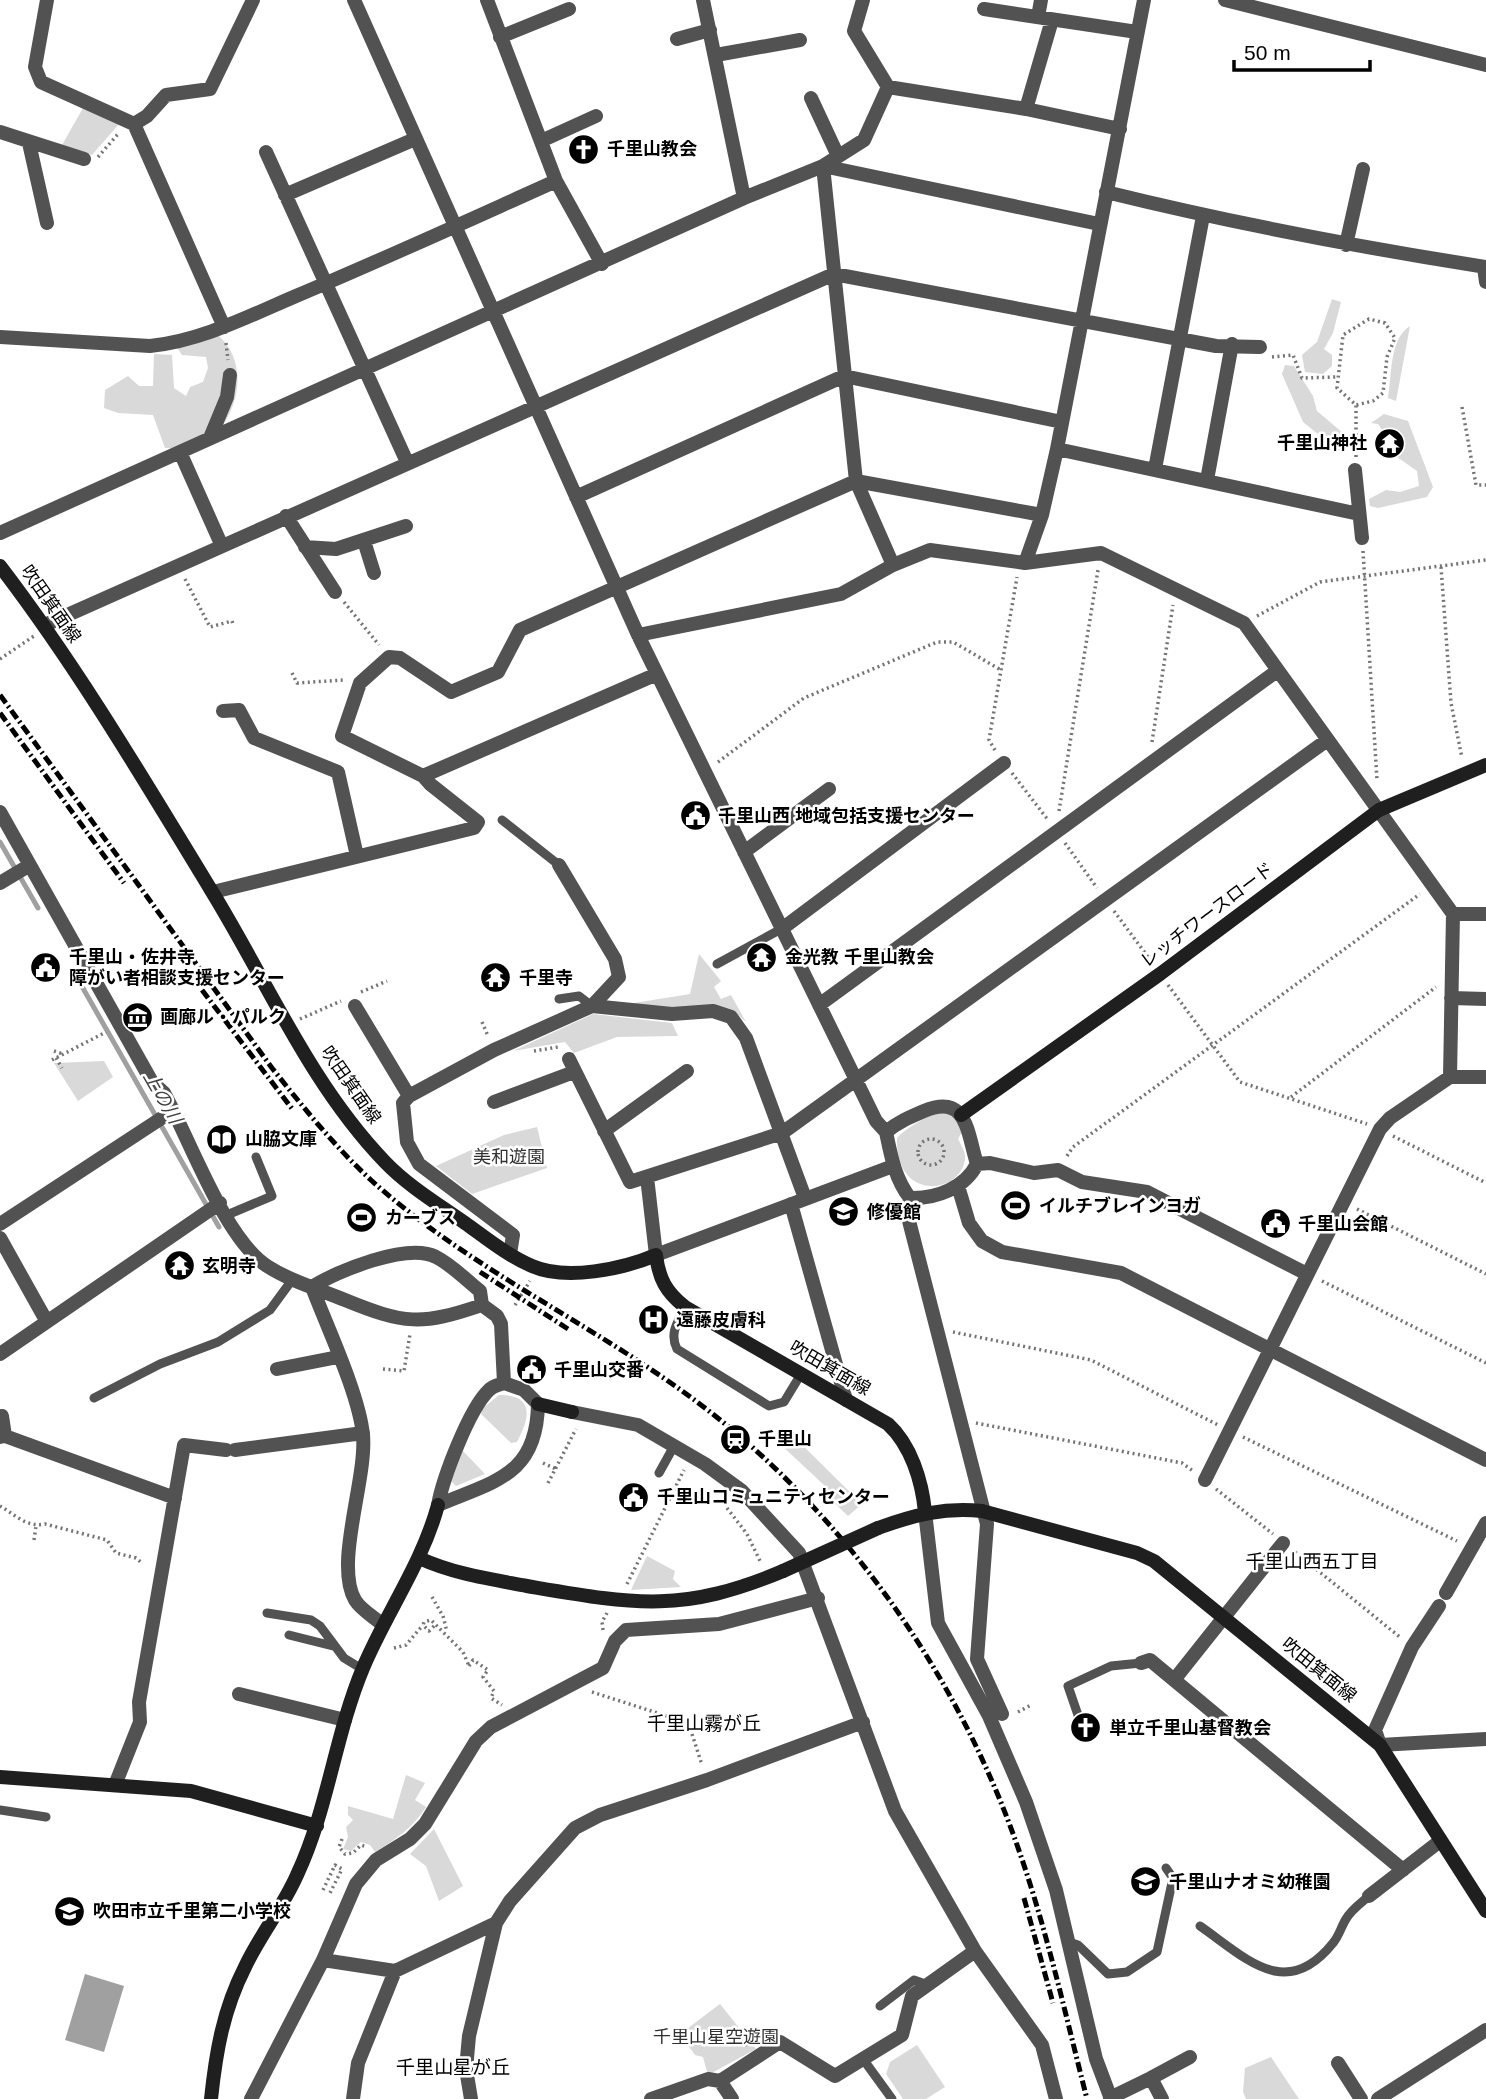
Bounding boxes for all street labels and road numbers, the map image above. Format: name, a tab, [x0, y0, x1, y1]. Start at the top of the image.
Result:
street label: 吹田箕面線	[17, 561, 85, 647]
street label: レッチワースロード	[1137, 859, 1277, 971]
street label: 吹田箕面線	[317, 1042, 385, 1128]
street label: 吹田箕面線	[786, 1337, 874, 1399]
street label: 吹田箕面線	[1278, 1634, 1360, 1706]

